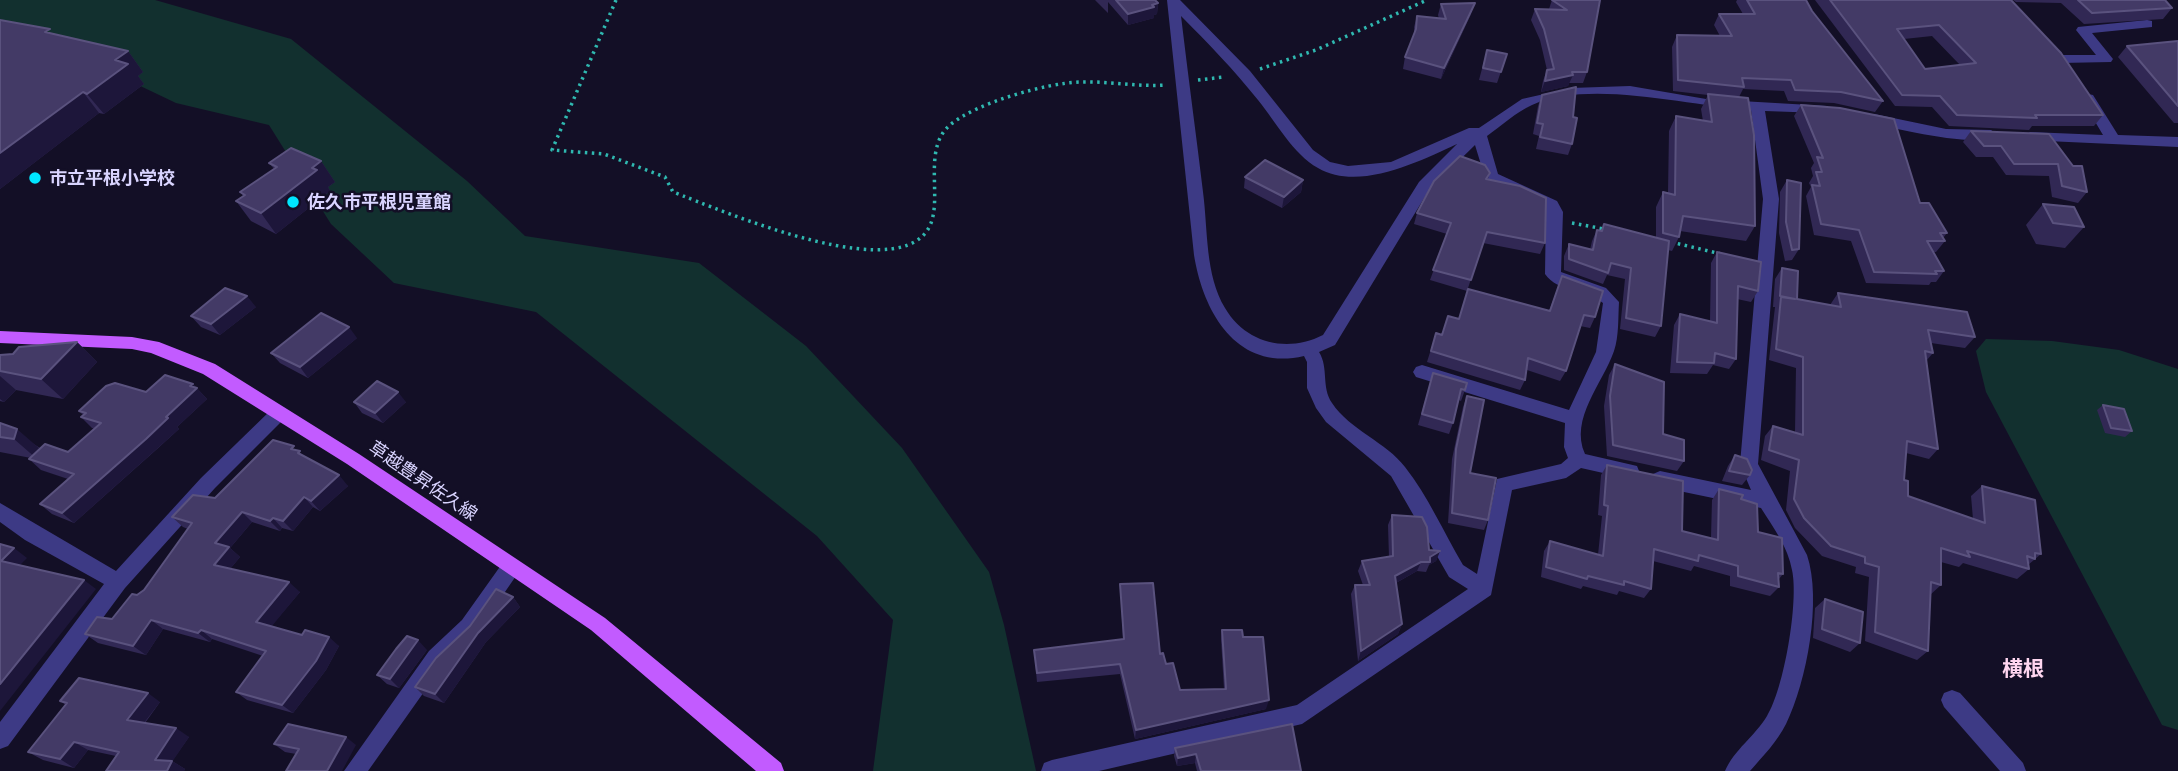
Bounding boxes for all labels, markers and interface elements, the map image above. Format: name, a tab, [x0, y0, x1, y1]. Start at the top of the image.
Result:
place label: 市立平根小学校	[49, 167, 175, 189]
marker: 市立平根小学校	[27, 170, 43, 186]
place label: 佐久市平根児童館	[307, 191, 451, 213]
marker: 佐久市平根児童館	[285, 194, 301, 210]
street label: 草越豊昇佐久線	[365, 437, 481, 525]
district label: 横根	[2002, 656, 2044, 682]

